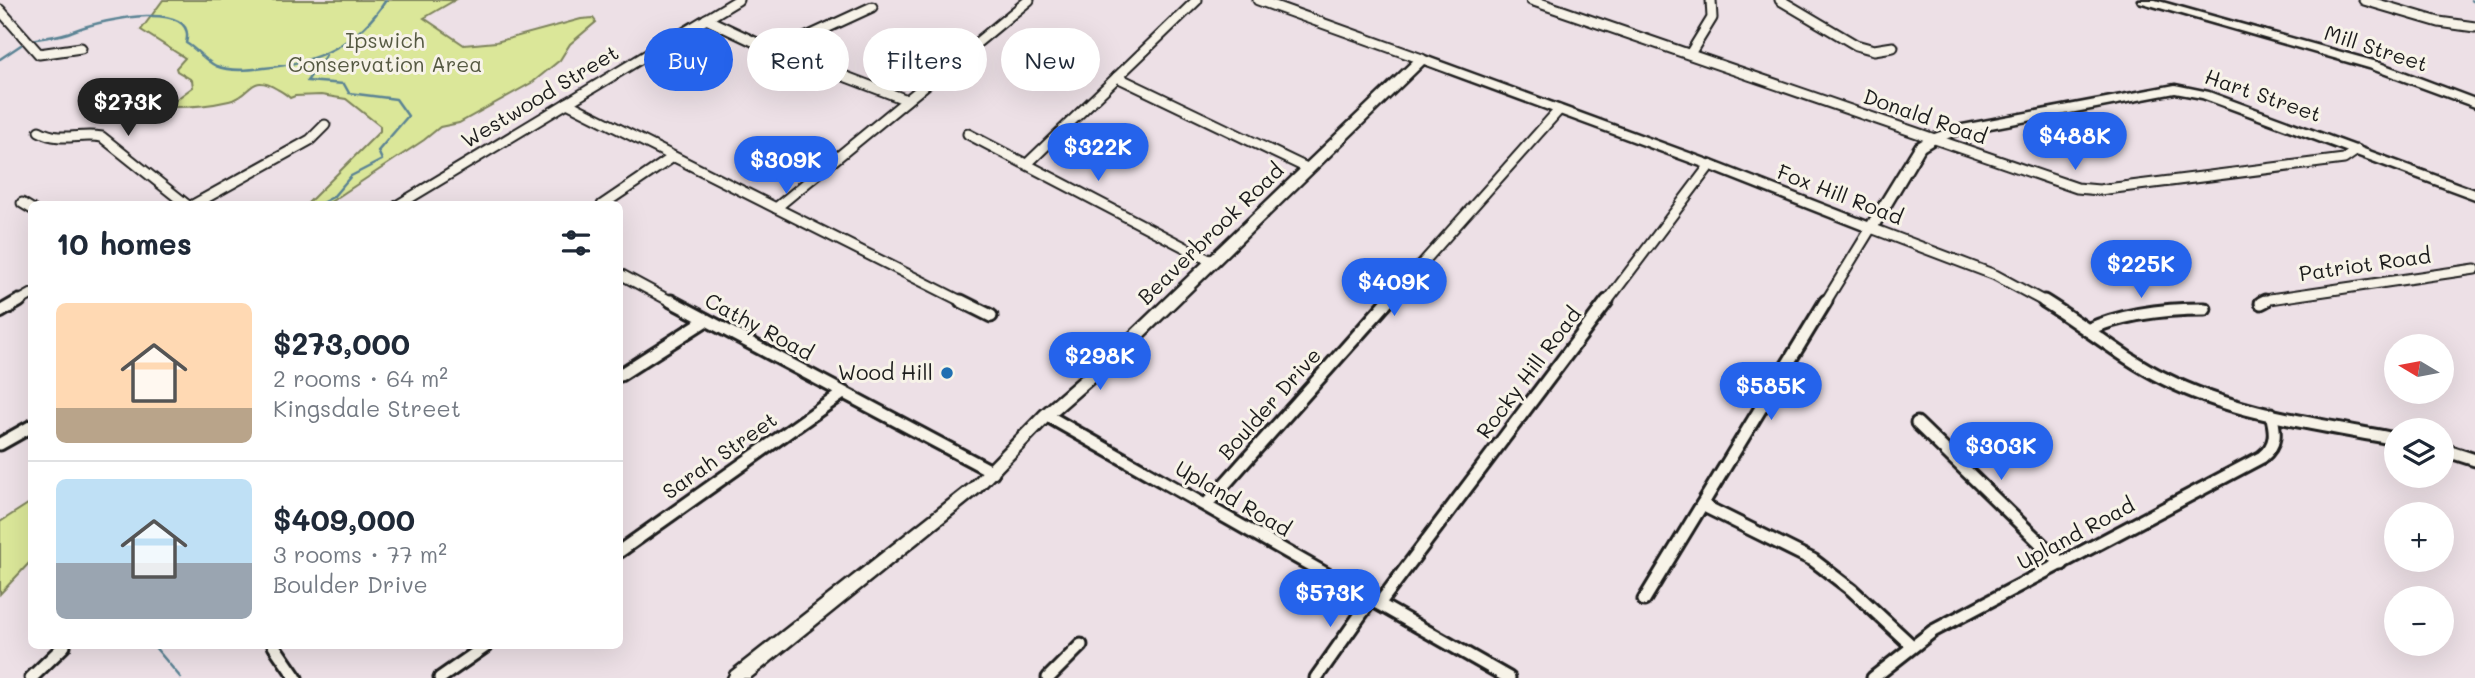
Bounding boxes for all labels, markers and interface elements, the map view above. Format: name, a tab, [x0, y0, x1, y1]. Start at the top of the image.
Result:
street label: Mill Street	[2321, 18, 2432, 77]
park label: Ipswich Conservation Area	[288, 26, 482, 77]
chip: Buy	[644, 28, 733, 91]
chip: Rent	[747, 28, 849, 91]
chip: Filters	[863, 28, 987, 91]
chip: New	[1001, 28, 1100, 91]
street label: Westwood Street	[456, 38, 623, 153]
street label: Hart Street	[2202, 62, 2325, 127]
pin: $273K	[79, 78, 177, 138]
street label: Donald Road	[1860, 82, 1991, 149]
text: $273K	[94, 86, 162, 116]
pin: $488K	[2026, 113, 2124, 172]
text: $488K	[2039, 120, 2111, 150]
pin: $322K	[1049, 124, 1147, 183]
text: $322K	[1064, 131, 1132, 161]
pin: $309K	[737, 136, 835, 196]
text: $309K	[750, 144, 822, 174]
street label: Beaverbrook Road	[1131, 156, 1289, 310]
street label: Fox Hill Road	[1774, 157, 1907, 230]
text: 10 homes	[56, 223, 192, 263]
icon: filters	[557, 224, 595, 262]
pin: $225K	[2092, 240, 2190, 300]
street label: Patriot Road	[2297, 241, 2432, 286]
text: $225K	[2107, 248, 2175, 278]
pin: $409K	[1345, 258, 1443, 318]
text: $409K	[1358, 266, 1430, 296]
street label: Cathy Road	[701, 286, 819, 366]
street label: Rocky Hill Road	[1469, 301, 1586, 443]
text: $273,000	[273, 323, 410, 363]
icon: home	[112, 331, 196, 415]
pin: $298K	[1051, 332, 1149, 392]
north arrow	[2384, 334, 2454, 404]
map controls	[2384, 334, 2454, 656]
text: $298K	[1065, 340, 1135, 370]
street label: Boulder Drive	[1212, 341, 1326, 465]
place label: Wood Hill	[838, 358, 933, 385]
pin: $585K	[1722, 362, 1820, 422]
text: 2 rooms · 64 m²	[273, 363, 448, 393]
marker: Wood Hill	[939, 365, 955, 381]
text: $585K	[1736, 370, 1806, 400]
text: Kingsdale Street	[273, 393, 461, 423]
street label: Sarah Street	[657, 405, 782, 504]
button: layers	[2384, 418, 2454, 488]
pin: $303K	[1952, 422, 2050, 482]
text: $303K	[1965, 430, 2037, 460]
street label: Upland Road	[1171, 454, 1296, 542]
street label: Upland Road	[2012, 490, 2139, 575]
text: $409,000	[273, 499, 415, 539]
button: +	[2384, 502, 2454, 572]
icon: home	[112, 507, 196, 591]
text: 3 rooms · 77 m²	[273, 539, 447, 569]
text: Boulder Drive	[273, 569, 428, 599]
pin: $573K	[1281, 570, 1379, 629]
text: $573K	[1295, 577, 1365, 607]
button: −	[2384, 586, 2454, 656]

